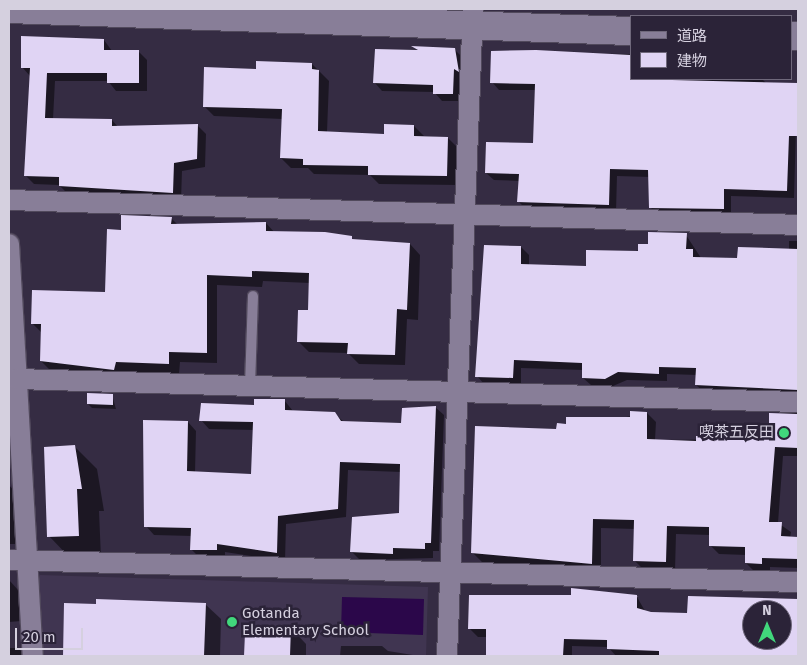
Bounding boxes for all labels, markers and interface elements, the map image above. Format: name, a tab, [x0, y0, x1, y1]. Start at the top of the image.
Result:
legend	[630, 15, 792, 80]
text: 道路	[677, 27, 707, 45]
text: 建物	[677, 52, 707, 70]
place label: 喫茶五反田	[699, 424, 774, 442]
marker: 喫茶五反田	[778, 427, 790, 439]
north arrow	[742, 600, 792, 650]
text: N	[762, 602, 772, 619]
place label: Gotanda Elementary School	[242, 604, 369, 639]
marker: Gotanda Elementary School	[226, 616, 238, 628]
scale bar	[18, 618, 85, 650]
text: 20 m	[23, 628, 56, 646]

